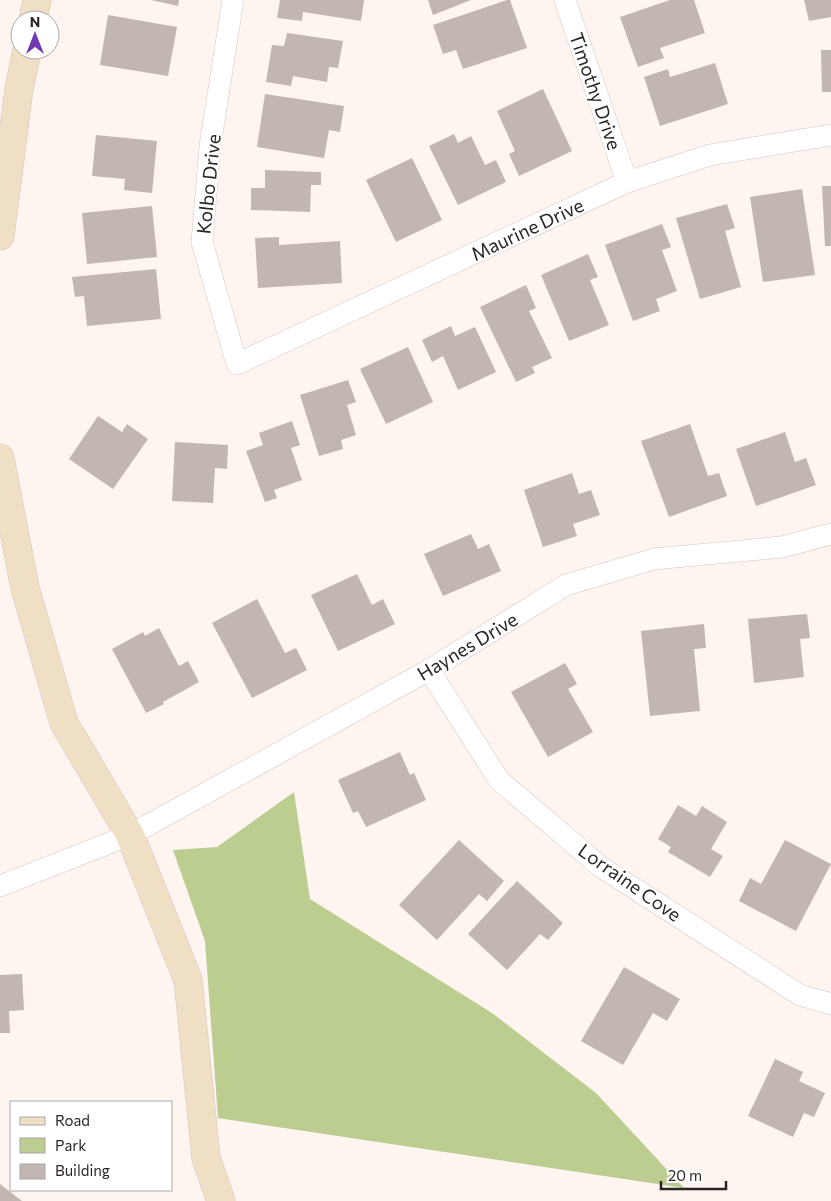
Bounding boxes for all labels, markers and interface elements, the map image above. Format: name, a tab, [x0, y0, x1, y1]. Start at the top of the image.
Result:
north arrow	[10, 10, 60, 60]
text: N	[30, 13, 40, 30]
street label: Timothy Drive	[565, 29, 627, 153]
street label: Kolbo Drive	[191, 133, 225, 235]
street label: Maurine Drive	[467, 193, 587, 265]
street label: Haynes Drive	[413, 607, 521, 685]
street label: Lorraine Cove	[574, 838, 686, 926]
legend	[10, 1101, 172, 1191]
text: Road	[55, 1111, 90, 1129]
text: Park	[55, 1136, 86, 1154]
scale bar	[661, 1158, 726, 1190]
text: Building	[55, 1161, 110, 1179]
text: 20 m	[668, 1166, 702, 1184]

